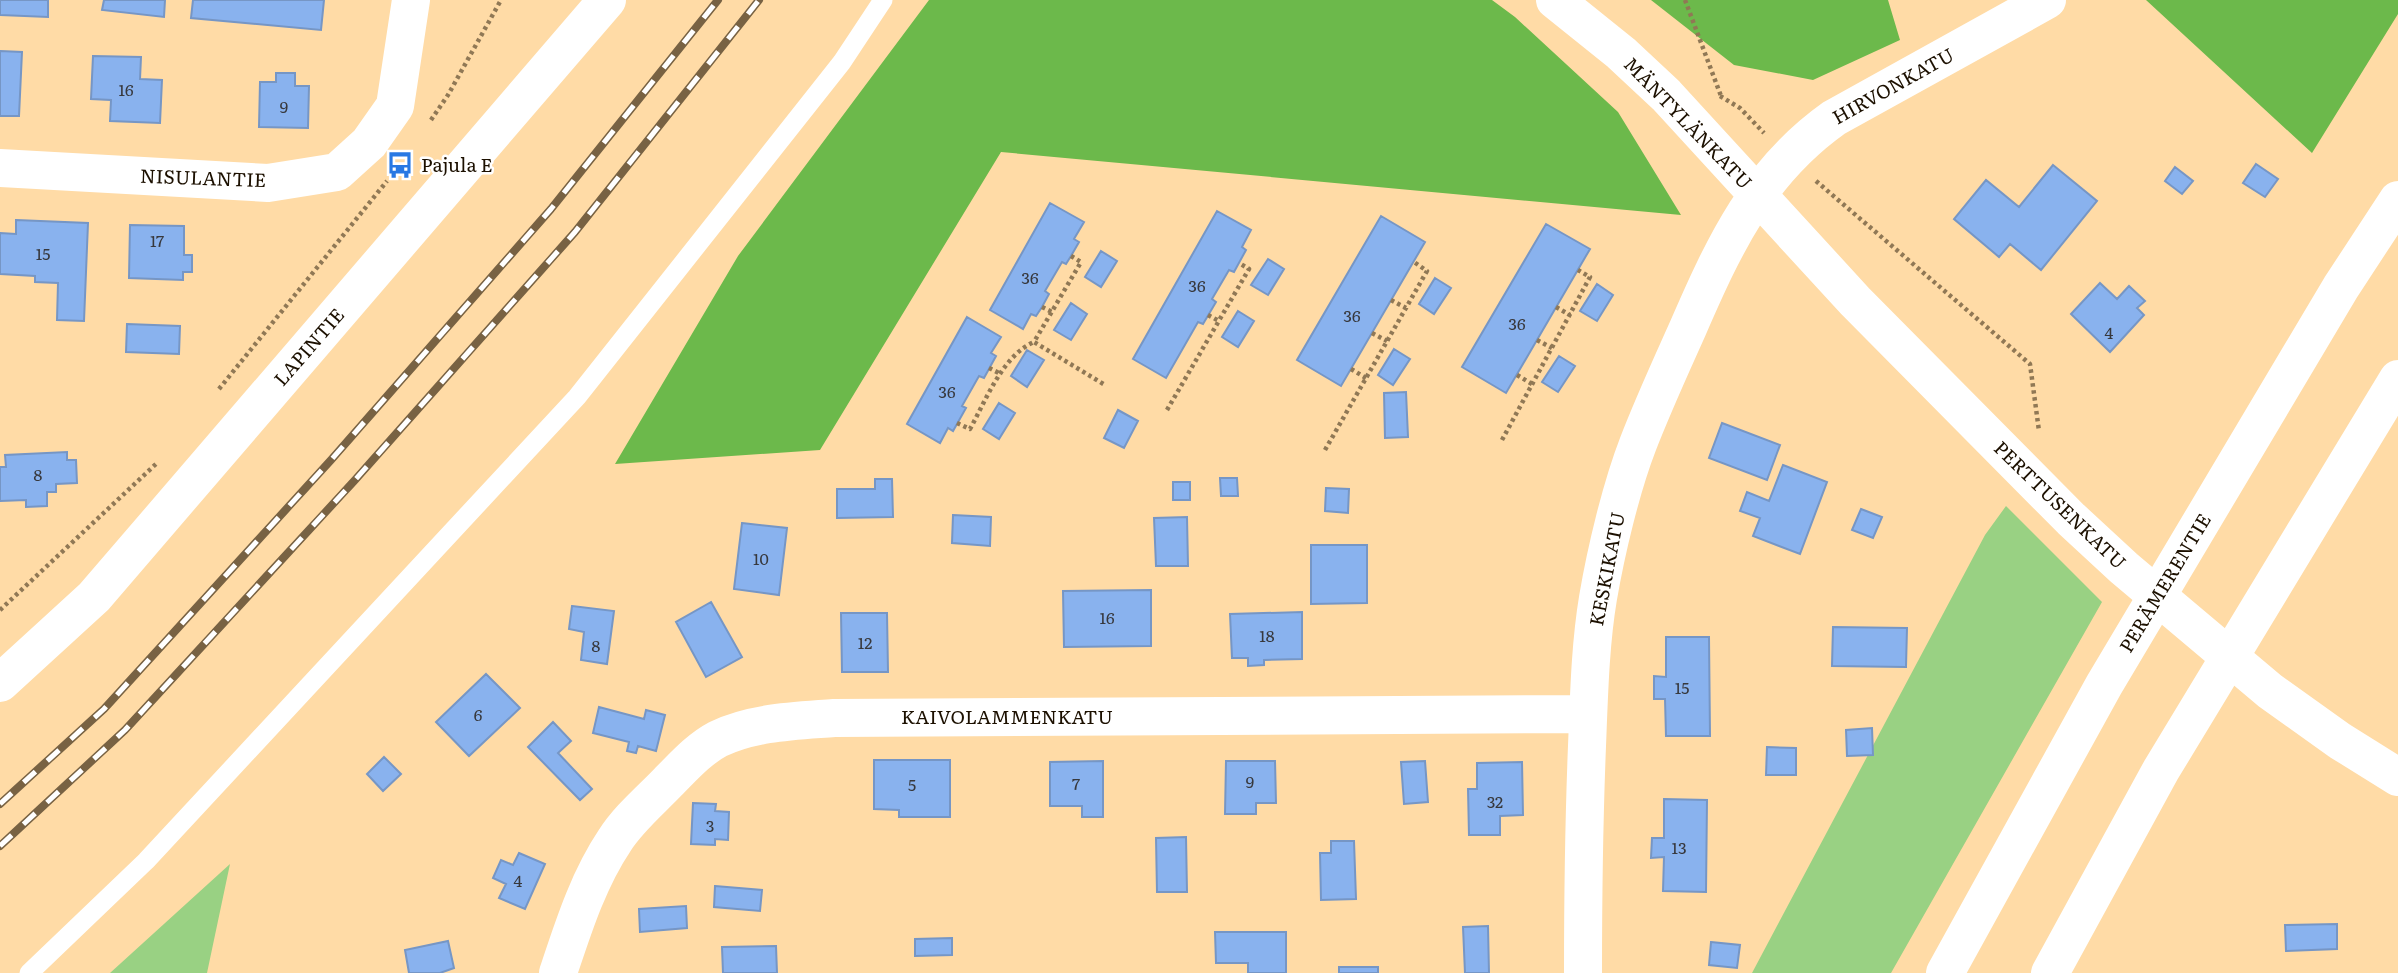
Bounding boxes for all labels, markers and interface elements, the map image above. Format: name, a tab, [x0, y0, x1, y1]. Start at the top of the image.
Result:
street label: HIRVONKATU	[1827, 40, 1958, 130]
street label: MÄNTYLÄNKATU	[1618, 50, 1759, 195]
house number: 16	[118, 77, 134, 101]
house number: 9	[280, 94, 288, 118]
bus stop icon: Pajula E	[385, 150, 415, 180]
place label: Pajula E	[421, 150, 493, 178]
street label: NISULANTIE	[139, 161, 267, 193]
house number: 17	[150, 228, 164, 252]
house number: 15	[36, 241, 50, 265]
house number: 36	[1021, 265, 1039, 289]
house number: 36	[1188, 273, 1206, 297]
street label: LAPINTIE	[267, 301, 350, 391]
house number: 36	[1343, 303, 1361, 327]
house number: 36	[1508, 311, 1526, 335]
house number: 4	[2105, 320, 2114, 344]
house number: 36	[938, 379, 956, 403]
street label: PERTTUSENKATU	[1988, 434, 2133, 575]
house number: 8	[34, 462, 43, 486]
street label: PERÄMERENTIE	[2111, 508, 2217, 657]
street label: KESKIKATU	[1581, 509, 1631, 628]
house number: 10	[753, 546, 769, 570]
house number: 16	[1099, 605, 1115, 629]
house number: 18	[1259, 623, 1275, 647]
house number: 12	[858, 630, 872, 654]
house number: 8	[592, 633, 601, 657]
house number: 15	[1675, 675, 1689, 699]
house number: 6	[474, 702, 483, 726]
street label: KAIVOLAMMENKATU	[901, 702, 1113, 730]
house number: 9	[1246, 769, 1254, 793]
house number: 7	[1072, 771, 1080, 795]
house number: 5	[908, 772, 916, 796]
house number: 32	[1487, 789, 1503, 813]
house number: 3	[706, 813, 714, 837]
house number: 13	[1671, 835, 1687, 859]
house number: 4	[514, 868, 523, 892]

